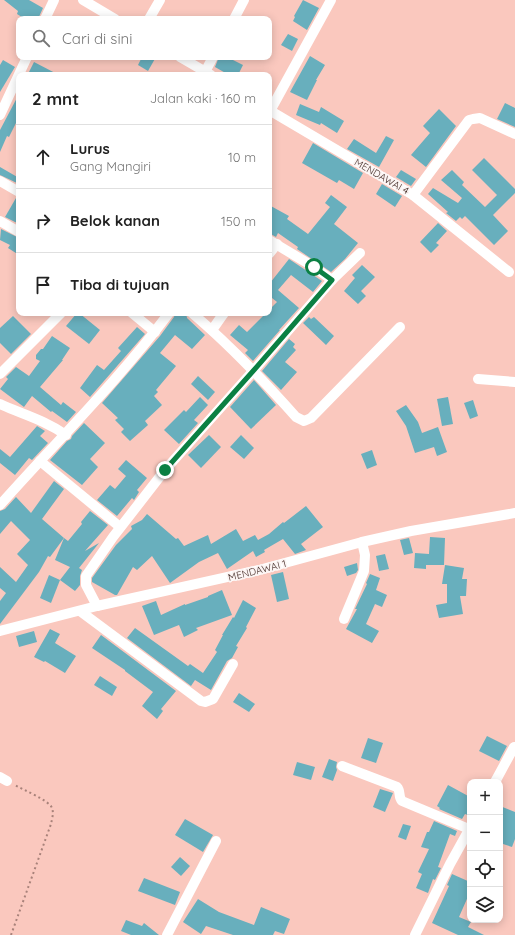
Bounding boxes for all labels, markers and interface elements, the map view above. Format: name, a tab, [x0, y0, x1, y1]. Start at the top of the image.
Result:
search box	[16, 16, 272, 60]
icon: search	[30, 27, 52, 49]
text: Cari di sini	[62, 29, 133, 48]
text: 2 mnt	[32, 88, 79, 109]
text: Jalan kaki · 160 m	[150, 90, 256, 106]
text: Lurus	[70, 139, 110, 158]
icon: ahead	[32, 146, 54, 168]
text: 10 m	[228, 149, 256, 165]
street label: MENDAWAI 4	[352, 156, 411, 197]
text: Gang Mangiri	[70, 158, 151, 174]
icon: right	[32, 210, 54, 232]
text: Belok kanan	[70, 211, 160, 230]
text: 150 m	[221, 213, 256, 229]
route start	[305, 258, 323, 276]
icon: arrive	[32, 274, 54, 296]
text: Tiba di tujuan	[70, 275, 169, 294]
route end	[156, 461, 174, 479]
street label: MENDAWAI 1	[227, 557, 288, 584]
map controls	[467, 779, 503, 923]
button: +	[467, 779, 503, 815]
button: −	[467, 815, 503, 851]
button: locate	[467, 851, 503, 887]
button: layers	[467, 887, 503, 923]

